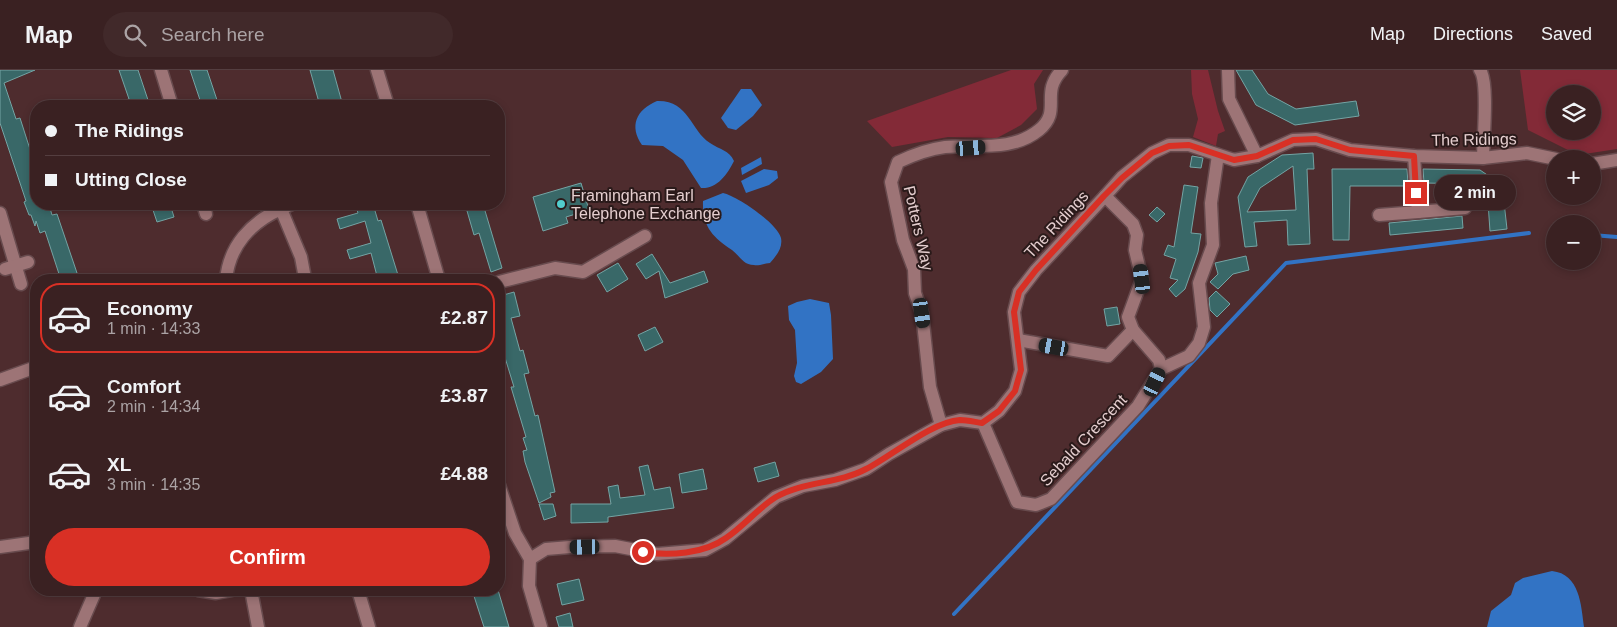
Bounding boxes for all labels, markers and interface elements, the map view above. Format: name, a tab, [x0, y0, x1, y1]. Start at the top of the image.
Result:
search box	[103, 12, 453, 57]
text: Map	[25, 21, 73, 48]
icon: search	[121, 21, 149, 49]
text: Search here	[161, 24, 265, 45]
text: Map	[1370, 24, 1405, 44]
text: Directions	[1433, 24, 1513, 44]
text: Saved	[1541, 24, 1592, 44]
map controls	[1546, 85, 1601, 270]
button: layers	[1546, 85, 1601, 140]
text: The Ridings	[75, 120, 184, 141]
street label: The Ridings	[1431, 130, 1517, 149]
car	[955, 139, 986, 157]
button: +	[1546, 150, 1601, 205]
text: Utting Close	[75, 169, 187, 190]
callout: 2 min	[1434, 176, 1516, 210]
route end	[1405, 182, 1427, 204]
street label: Potters Way	[900, 184, 937, 272]
text: 2 min	[1454, 184, 1496, 201]
place label: Framingham Earl Telephone Exchange	[571, 187, 721, 222]
street label: The Ridings	[1021, 187, 1092, 261]
marker: Framingham Earl Telephone Exchange	[555, 198, 567, 210]
button: −	[1546, 215, 1601, 270]
car	[1132, 263, 1151, 295]
icon: car	[47, 296, 92, 341]
car	[912, 297, 931, 329]
text: Economy	[107, 298, 193, 319]
text: £2.87	[440, 307, 488, 328]
text: 1 min · 14:33	[107, 320, 200, 337]
car	[1037, 337, 1070, 357]
car	[1141, 365, 1168, 399]
icon: car	[47, 374, 92, 419]
text: Comfort	[107, 376, 181, 397]
text: £3.87	[440, 385, 488, 406]
street label: Sebald Crescent	[1037, 391, 1130, 489]
text: 2 min · 14:34	[107, 398, 200, 415]
icon: car	[47, 452, 92, 497]
text: XL	[107, 454, 131, 475]
text: £4.88	[440, 463, 488, 484]
text: 3 min · 14:35	[107, 476, 200, 493]
button: Confirm	[45, 528, 490, 586]
car	[569, 539, 600, 555]
route start	[632, 541, 654, 563]

